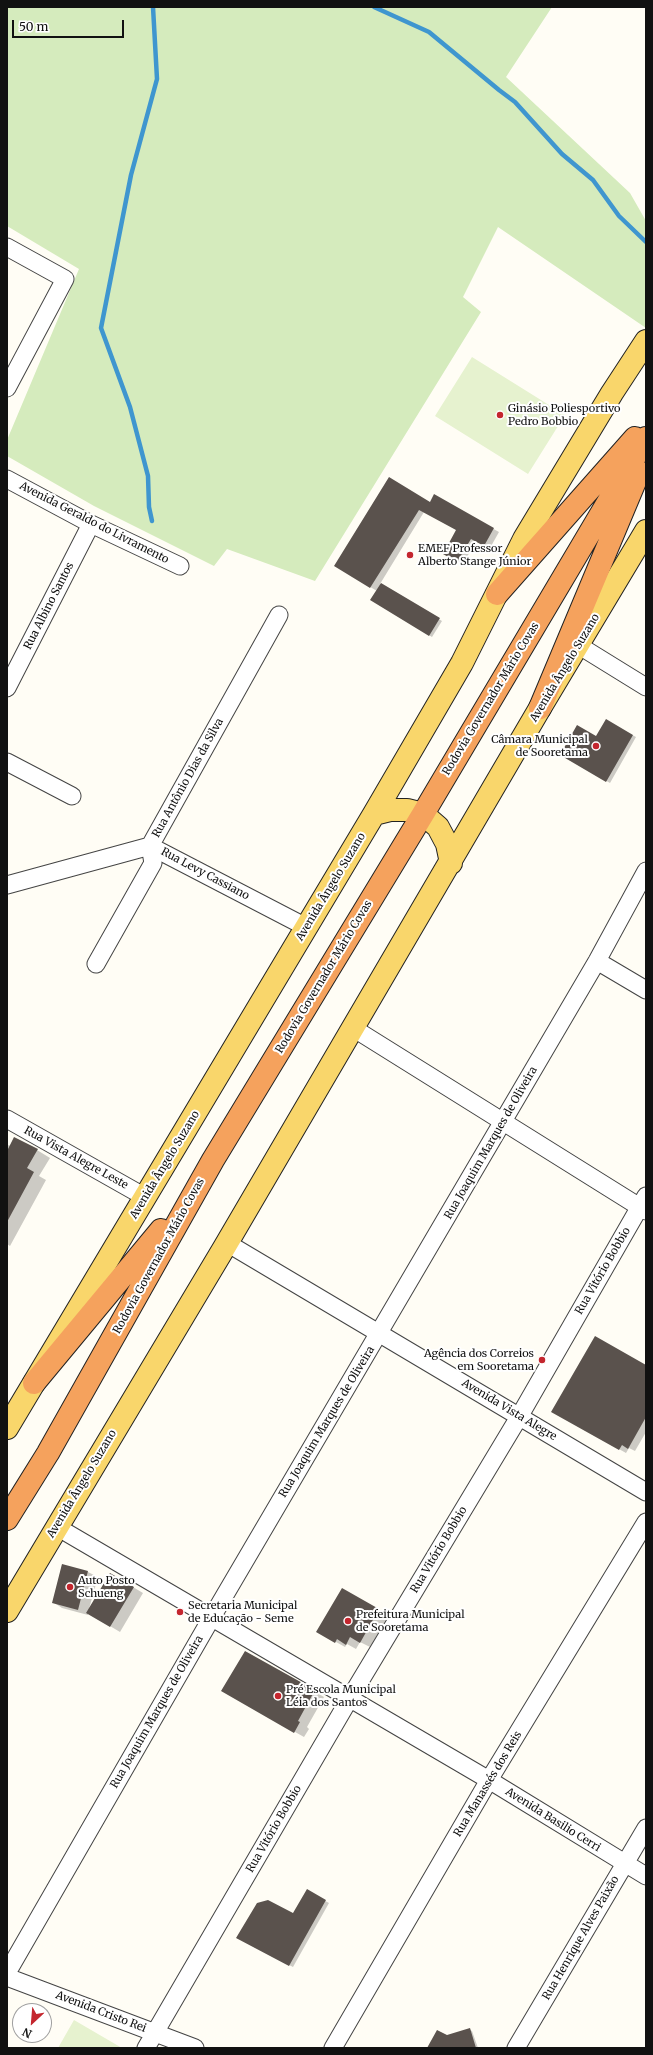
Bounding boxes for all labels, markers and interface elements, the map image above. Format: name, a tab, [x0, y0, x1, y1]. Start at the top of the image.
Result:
scale bar	[14, 12, 126, 38]
text: 50 m	[19, 19, 48, 34]
place label: Ginásio Poliesportivo Pedro Bobbio	[508, 402, 620, 428]
marker: Ginásio Poliesportivo Pedro Bobbio	[495, 410, 505, 420]
street label: Avenida Geraldo do Livramento	[17, 479, 171, 567]
place label: EMEF Professor Alberto Stange Júnior	[418, 542, 531, 568]
marker: EMEF Professor Alberto Stange Júnior	[405, 550, 415, 560]
street label: Rua Albino Santos	[21, 560, 77, 652]
street label: Avenida Ângelo Suzano	[527, 612, 603, 724]
street label: Rodovia Governador Mário Covas	[440, 620, 542, 778]
street label: Rua Antônio Dias da Silva	[150, 716, 226, 840]
place label: Câmara Municipal de Sooretama	[491, 733, 588, 759]
marker: Câmara Municipal de Sooretama	[591, 741, 601, 751]
street label: Avenida Ângelo Suzano	[293, 831, 369, 943]
street label: Rua Levy Cassiano	[158, 845, 252, 903]
street label: Rodovia Governador Mário Covas	[273, 898, 375, 1056]
street label: Rua Joaquim Marques de Oliveira	[442, 1064, 540, 1222]
street label: Avenida Ângelo Suzano	[127, 1109, 203, 1221]
street label: Rua Vista Alegre Leste	[22, 1124, 130, 1192]
street label: Rodovia Governador Mário Covas	[111, 1176, 207, 1336]
street label: Rua Vitório Bobbio	[573, 1225, 633, 1317]
street label: Rua Joaquim Marques de Oliveira	[277, 1344, 377, 1500]
place label: Agência dos Correios em Sooretama	[424, 1347, 534, 1373]
marker: Agência dos Correios em Sooretama	[537, 1355, 547, 1365]
street label: Avenida Vista Alegre	[459, 1376, 559, 1444]
street label: Avenida Ângelo Suzano	[44, 1428, 120, 1540]
street label: Rua Vitório Bobbio	[408, 1504, 470, 1596]
place label: Auto Posto Schueng	[78, 1574, 135, 1600]
marker: Auto Posto Schueng	[65, 1582, 75, 1592]
place label: Secretaria Municipal de Educação - Seme	[188, 1599, 297, 1625]
marker: Secretaria Municipal de Educação - Seme	[175, 1607, 185, 1617]
place label: Prefeitura Municipal de Sooretama	[356, 1608, 465, 1634]
marker: Prefeitura Municipal de Sooretama	[343, 1616, 353, 1626]
street label: Rua Joaquim Marques de Oliveira	[108, 1633, 206, 1791]
place label: Pré Escola Municipal Léia dos Santos	[286, 1683, 396, 1709]
marker: Pré Escola Municipal Léia dos Santos	[273, 1691, 283, 1701]
street label: Rua Manassés dos Reis	[451, 1729, 525, 1839]
street label: Rua Vitório Bobbio	[244, 1783, 304, 1875]
street label: Avenida Basilio Cerri	[503, 1785, 603, 1855]
street label: Rua Henrique Alves Paixão	[540, 1874, 622, 2002]
street label: Avenida Cristo Rei	[54, 1989, 148, 2035]
north arrow	[12, 2003, 52, 2043]
text: N	[20, 2025, 34, 2041]

